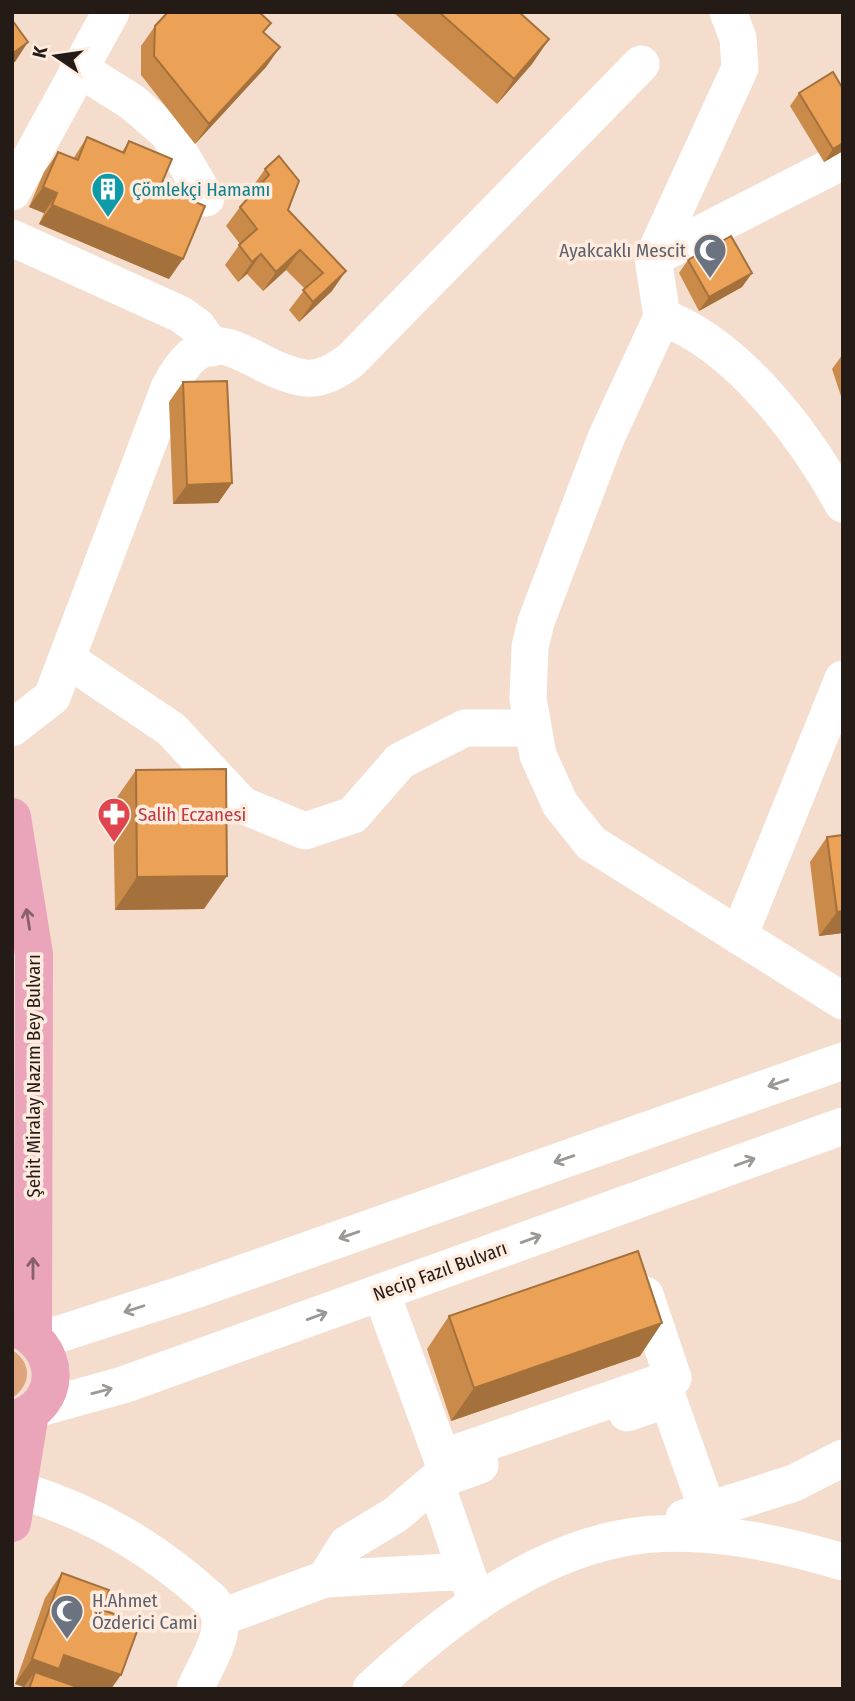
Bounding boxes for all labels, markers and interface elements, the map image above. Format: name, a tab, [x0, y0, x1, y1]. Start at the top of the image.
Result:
north arrow	[21, 21, 91, 91]
text: K	[27, 43, 53, 60]
building icon: Çömlekçi Hamamı	[89, 170, 127, 219]
place label: Çömlekçi Hamamı	[132, 178, 270, 201]
mosque icon: Ayakcaklı Mescit	[691, 231, 729, 280]
place label: Ayakcaklı Mescit	[559, 239, 687, 262]
pharmacy icon: Salih Eczanesi	[95, 795, 133, 844]
place label: Salih Eczanesi	[138, 803, 246, 826]
one-way arrow	[21, 908, 34, 931]
street label: Şehit Miralay Nazım Bey Bulvarı	[22, 954, 45, 1198]
one-way arrow	[768, 1078, 790, 1090]
one-way arrow	[553, 1154, 575, 1166]
one-way arrow	[733, 1155, 755, 1167]
one-way arrow	[339, 1230, 361, 1242]
one-way arrow	[519, 1231, 541, 1244]
street label: Necip Fazıl Bulvarı	[370, 1236, 510, 1306]
one-way arrow	[26, 1257, 40, 1280]
one-way arrow	[124, 1304, 146, 1317]
one-way arrow	[305, 1308, 327, 1321]
one-way arrow	[91, 1383, 113, 1396]
place label: H.Ahmet Özderici Cami	[92, 1589, 198, 1634]
mosque icon: H.Ahmet Özderici Cami	[48, 1592, 86, 1641]

